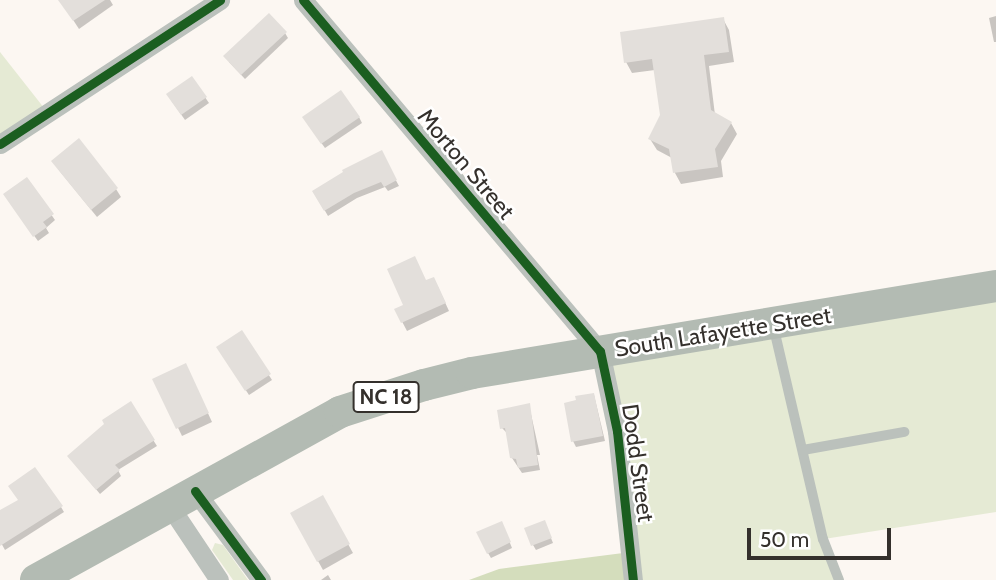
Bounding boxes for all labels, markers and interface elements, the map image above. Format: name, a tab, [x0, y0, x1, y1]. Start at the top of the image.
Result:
street label: Morton Street	[412, 103, 520, 225]
street label: South Lafayette Street	[613, 301, 833, 363]
road number: NC 18	[351, 380, 421, 414]
street label: Dodd Street	[616, 402, 660, 524]
scale bar	[751, 514, 894, 558]
text: 50 m	[760, 527, 809, 552]

